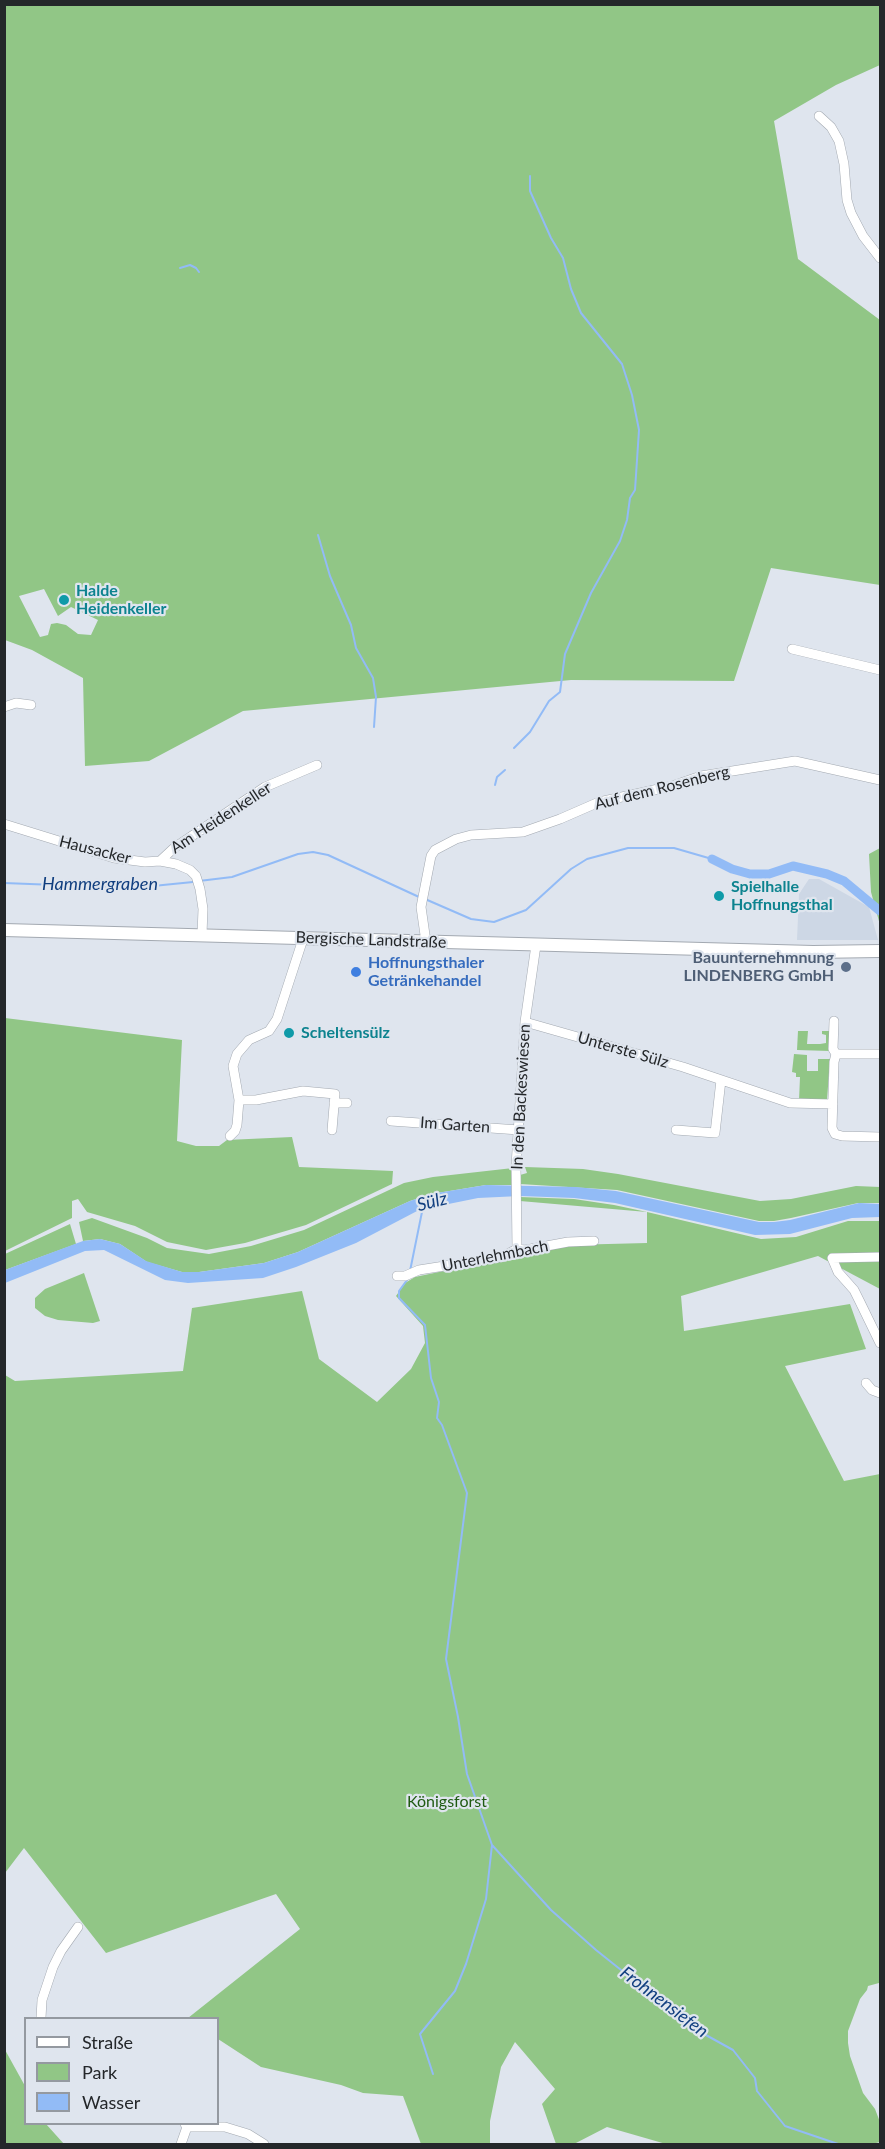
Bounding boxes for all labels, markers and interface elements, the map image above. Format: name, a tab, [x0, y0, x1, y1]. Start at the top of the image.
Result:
place label: Halde Heidenkeller	[76, 581, 166, 619]
marker: Halde Heidenkeller	[57, 593, 71, 607]
street label: Auf dem Rosenberg	[593, 762, 731, 814]
street label: Am Heidenkeller	[167, 778, 275, 858]
street label: Hausacker	[57, 832, 133, 868]
water label: Hammergraben	[42, 873, 158, 895]
place label: Spielhalle Hoffnungsthal	[731, 877, 833, 915]
marker: Spielhalle Hoffnungsthal	[712, 889, 726, 903]
street label: Bergische Landstraße	[295, 928, 447, 952]
place label: Bauunternehmnung LINDENBERG GmbH	[683, 948, 834, 986]
place label: Hoffnungsthaler Getränkehandel	[368, 953, 484, 991]
marker: Bauunternehmnung LINDENBERG GmbH	[839, 960, 853, 974]
marker: Hoffnungsthaler Getränkehandel	[349, 965, 363, 979]
place label: Scheltensülz	[301, 1023, 390, 1043]
street label: In den Backeswiesen	[508, 1024, 534, 1170]
marker: Scheltensülz	[282, 1026, 296, 1040]
street label: Unterste Sülz	[575, 1028, 671, 1072]
street label: Im Garten	[419, 1113, 491, 1137]
water label: Sülz	[415, 1188, 449, 1216]
street label: Unterlehmbach	[440, 1236, 550, 1276]
park label: Königsforst	[407, 1792, 487, 1812]
water label: Frohnensiefen	[616, 1962, 712, 2042]
legend	[24, 2017, 219, 2125]
text: Straße	[82, 2031, 133, 2053]
text: Park	[82, 2061, 117, 2083]
text: Wasser	[82, 2091, 140, 2113]

